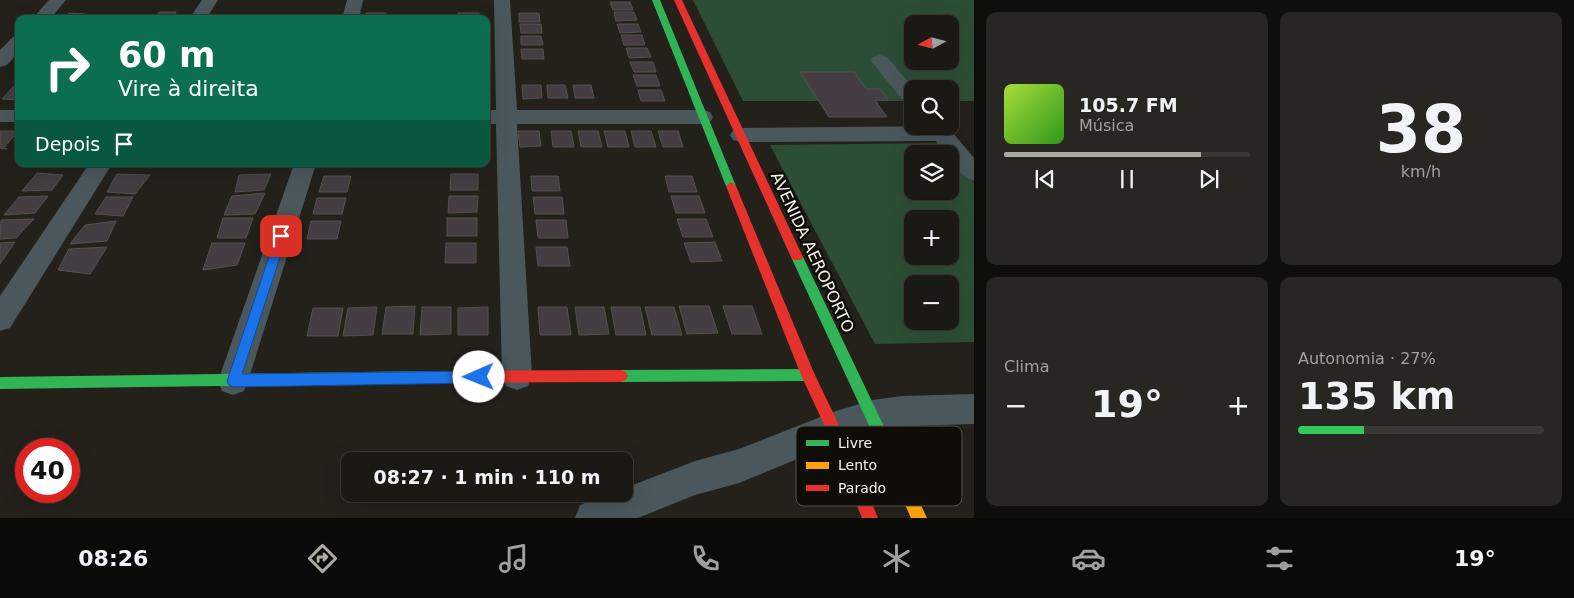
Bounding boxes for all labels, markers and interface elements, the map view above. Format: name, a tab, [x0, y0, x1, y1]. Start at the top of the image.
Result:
north arrow	[904, 15, 959, 70]
map controls	[904, 15, 959, 330]
icon: right	[35, 35, 100, 100]
text: 60 m	[118, 35, 215, 75]
text: Vire à direita	[118, 76, 259, 101]
button: search	[904, 80, 959, 135]
text: 38	[1376, 92, 1466, 167]
text: 105.7 FM	[1079, 94, 1178, 116]
text: Música	[1079, 116, 1134, 135]
icon: arrive	[110, 130, 138, 158]
text: Depois	[35, 133, 100, 155]
button: layers	[904, 145, 959, 200]
text: km/h	[1401, 162, 1441, 181]
icon: previous	[1031, 165, 1059, 193]
icon: pause	[1113, 165, 1141, 193]
icon: next	[1195, 165, 1223, 193]
street label: AVENIDA AEROPORTO	[767, 169, 858, 336]
button: +	[904, 210, 959, 265]
pin	[260, 215, 302, 257]
icon: arrive	[267, 222, 295, 250]
button: −	[904, 275, 959, 330]
text: Autonomia · 27%	[1298, 349, 1436, 368]
position arrow	[452, 350, 504, 402]
text: Clima	[1004, 357, 1049, 376]
text: 135 km	[1298, 374, 1455, 418]
text: 19°	[1091, 382, 1163, 426]
text: −	[1004, 389, 1027, 422]
text: +	[1227, 389, 1250, 422]
legend	[796, 426, 962, 506]
text: Livre	[838, 435, 872, 451]
speed limit sign: 40	[15, 438, 80, 503]
text: Lento	[838, 457, 877, 473]
text: 08:27 · 1 min · 110 m	[373, 466, 601, 488]
text: Parado	[838, 480, 886, 496]
icon: directions	[305, 541, 340, 576]
icon: music	[496, 541, 531, 576]
icon: phone	[688, 541, 723, 576]
icon: climate	[879, 541, 914, 576]
icon: car	[1071, 541, 1106, 576]
icon: filters	[1262, 541, 1297, 576]
text: 08:26	[78, 546, 148, 571]
text: 19°	[1454, 546, 1496, 571]

